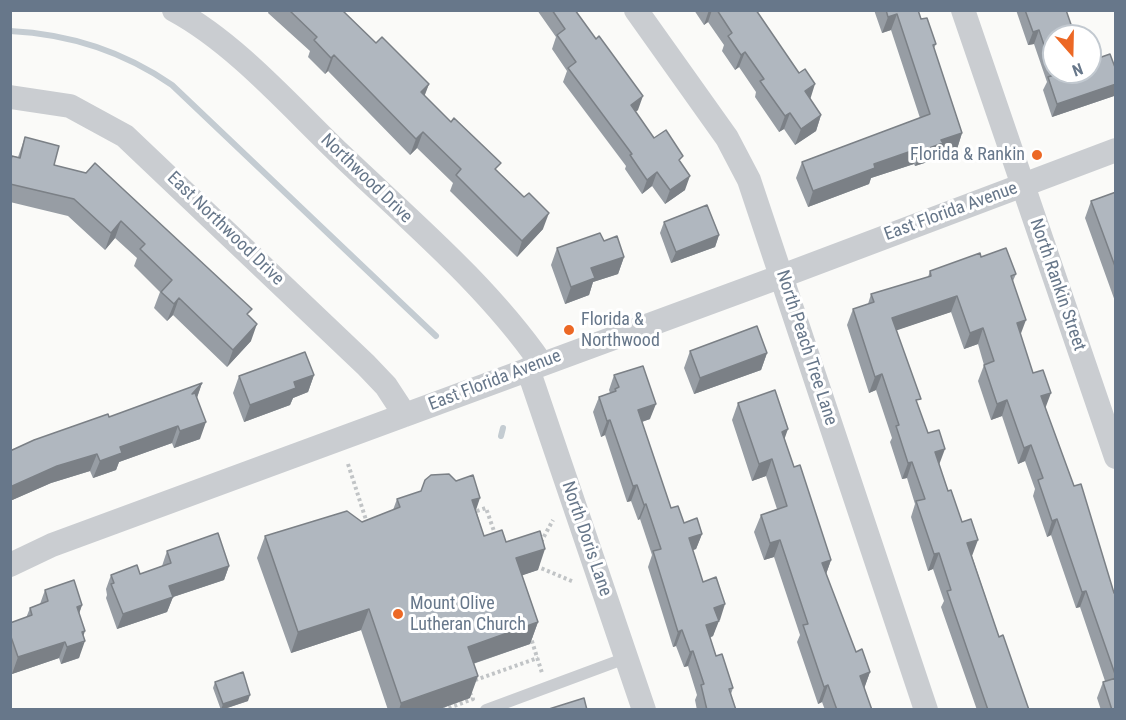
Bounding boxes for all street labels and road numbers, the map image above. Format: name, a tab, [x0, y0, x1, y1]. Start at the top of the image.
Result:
street label: Northwood Drive	[316, 130, 416, 228]
street label: East Northwood Drive	[162, 168, 288, 290]
street label: East Florida Avenue	[881, 178, 1021, 246]
street label: North Rankin Street	[1024, 216, 1090, 354]
street label: North Peach Tree Lane	[771, 268, 841, 428]
street label: East Florida Avenue	[426, 346, 564, 416]
street label: North Doris Lane	[556, 479, 616, 599]

